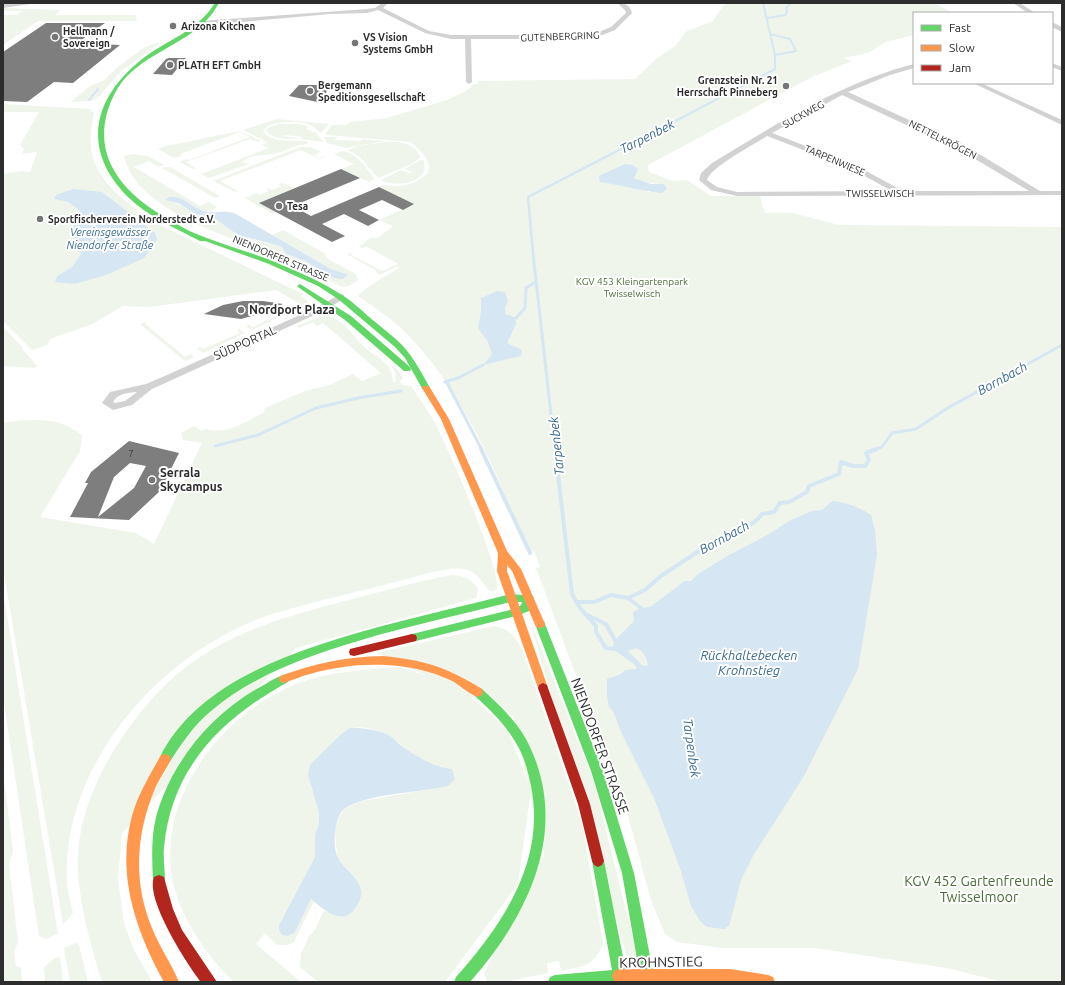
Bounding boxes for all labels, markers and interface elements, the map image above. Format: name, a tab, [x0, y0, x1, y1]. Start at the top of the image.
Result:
legend	[913, 12, 1053, 84]
marker: Arizona Kitchen	[168, 21, 178, 31]
place label: Arizona Kitchen	[181, 21, 256, 32]
text: Fast	[949, 21, 971, 34]
place label: Hellmann / Sovereign	[63, 26, 115, 49]
street label: GUTENBERGRING	[520, 30, 600, 43]
marker: Hellmann / Sovereign	[50, 32, 60, 42]
place label: VS Vision Systems GmbH	[363, 32, 433, 55]
marker: VS Vision Systems GmbH	[350, 38, 360, 48]
text: Slow	[949, 41, 975, 54]
marker: PLATH EFT GmbH	[165, 60, 175, 70]
place label: PLATH EFT GmbH	[178, 60, 261, 71]
text: Jam	[949, 61, 971, 74]
place label: Grenzstein Nr. 21 Herrschaft Pinneberg	[677, 75, 778, 98]
place label: Bergemann Speditionsgesellschaft	[318, 80, 426, 103]
marker: Grenzstein Nr. 21 Herrschaft Pinneberg	[781, 81, 791, 91]
marker: Bergemann Speditionsgesellschaft	[305, 86, 315, 96]
street label: SUCKWEG	[781, 99, 826, 130]
water label: Tarpenbek	[617, 116, 677, 156]
street label: NETTELKRÖGEN	[907, 118, 978, 161]
street label: TARPENWIESE	[803, 143, 867, 178]
street label: TWISSELWISCH	[846, 188, 914, 199]
marker: Tesa	[274, 201, 284, 211]
place label: Tesa	[287, 201, 308, 212]
marker: Sportfischerverein Norderstedt e.V.	[35, 214, 45, 224]
place label: Sportfischerverein Norderstedt e.V.	[48, 214, 216, 225]
water label: Vereinsgewässer Niendorfer Straße	[67, 226, 154, 251]
street label: NIENDORFER STRASSE	[231, 233, 331, 284]
park label: KGV 453 Kleingartenpark Twisselwisch	[576, 276, 688, 299]
place label: Nordport Plaza	[249, 303, 335, 316]
marker: Nordport Plaza	[236, 305, 246, 315]
street label: SÜDPORTAL	[212, 323, 278, 362]
water label: Bornbach	[975, 359, 1029, 397]
water label: Tarpenbek	[546, 415, 566, 476]
house number: 7	[128, 448, 134, 459]
place label: Serrala Skycampus	[160, 466, 223, 493]
marker: Serrala Skycampus	[147, 475, 157, 485]
water label: Bornbach	[697, 518, 751, 556]
water label: Rückhaltebecken Krohnstieg	[700, 648, 798, 677]
street label: NIENDORFER STRASSE	[568, 676, 632, 817]
water label: Tarpenbek	[681, 718, 703, 779]
park label: KGV 452 Gartenfreunde Twisselmoor	[904, 873, 1054, 905]
street label: KROHNSTIEG	[619, 953, 703, 971]

